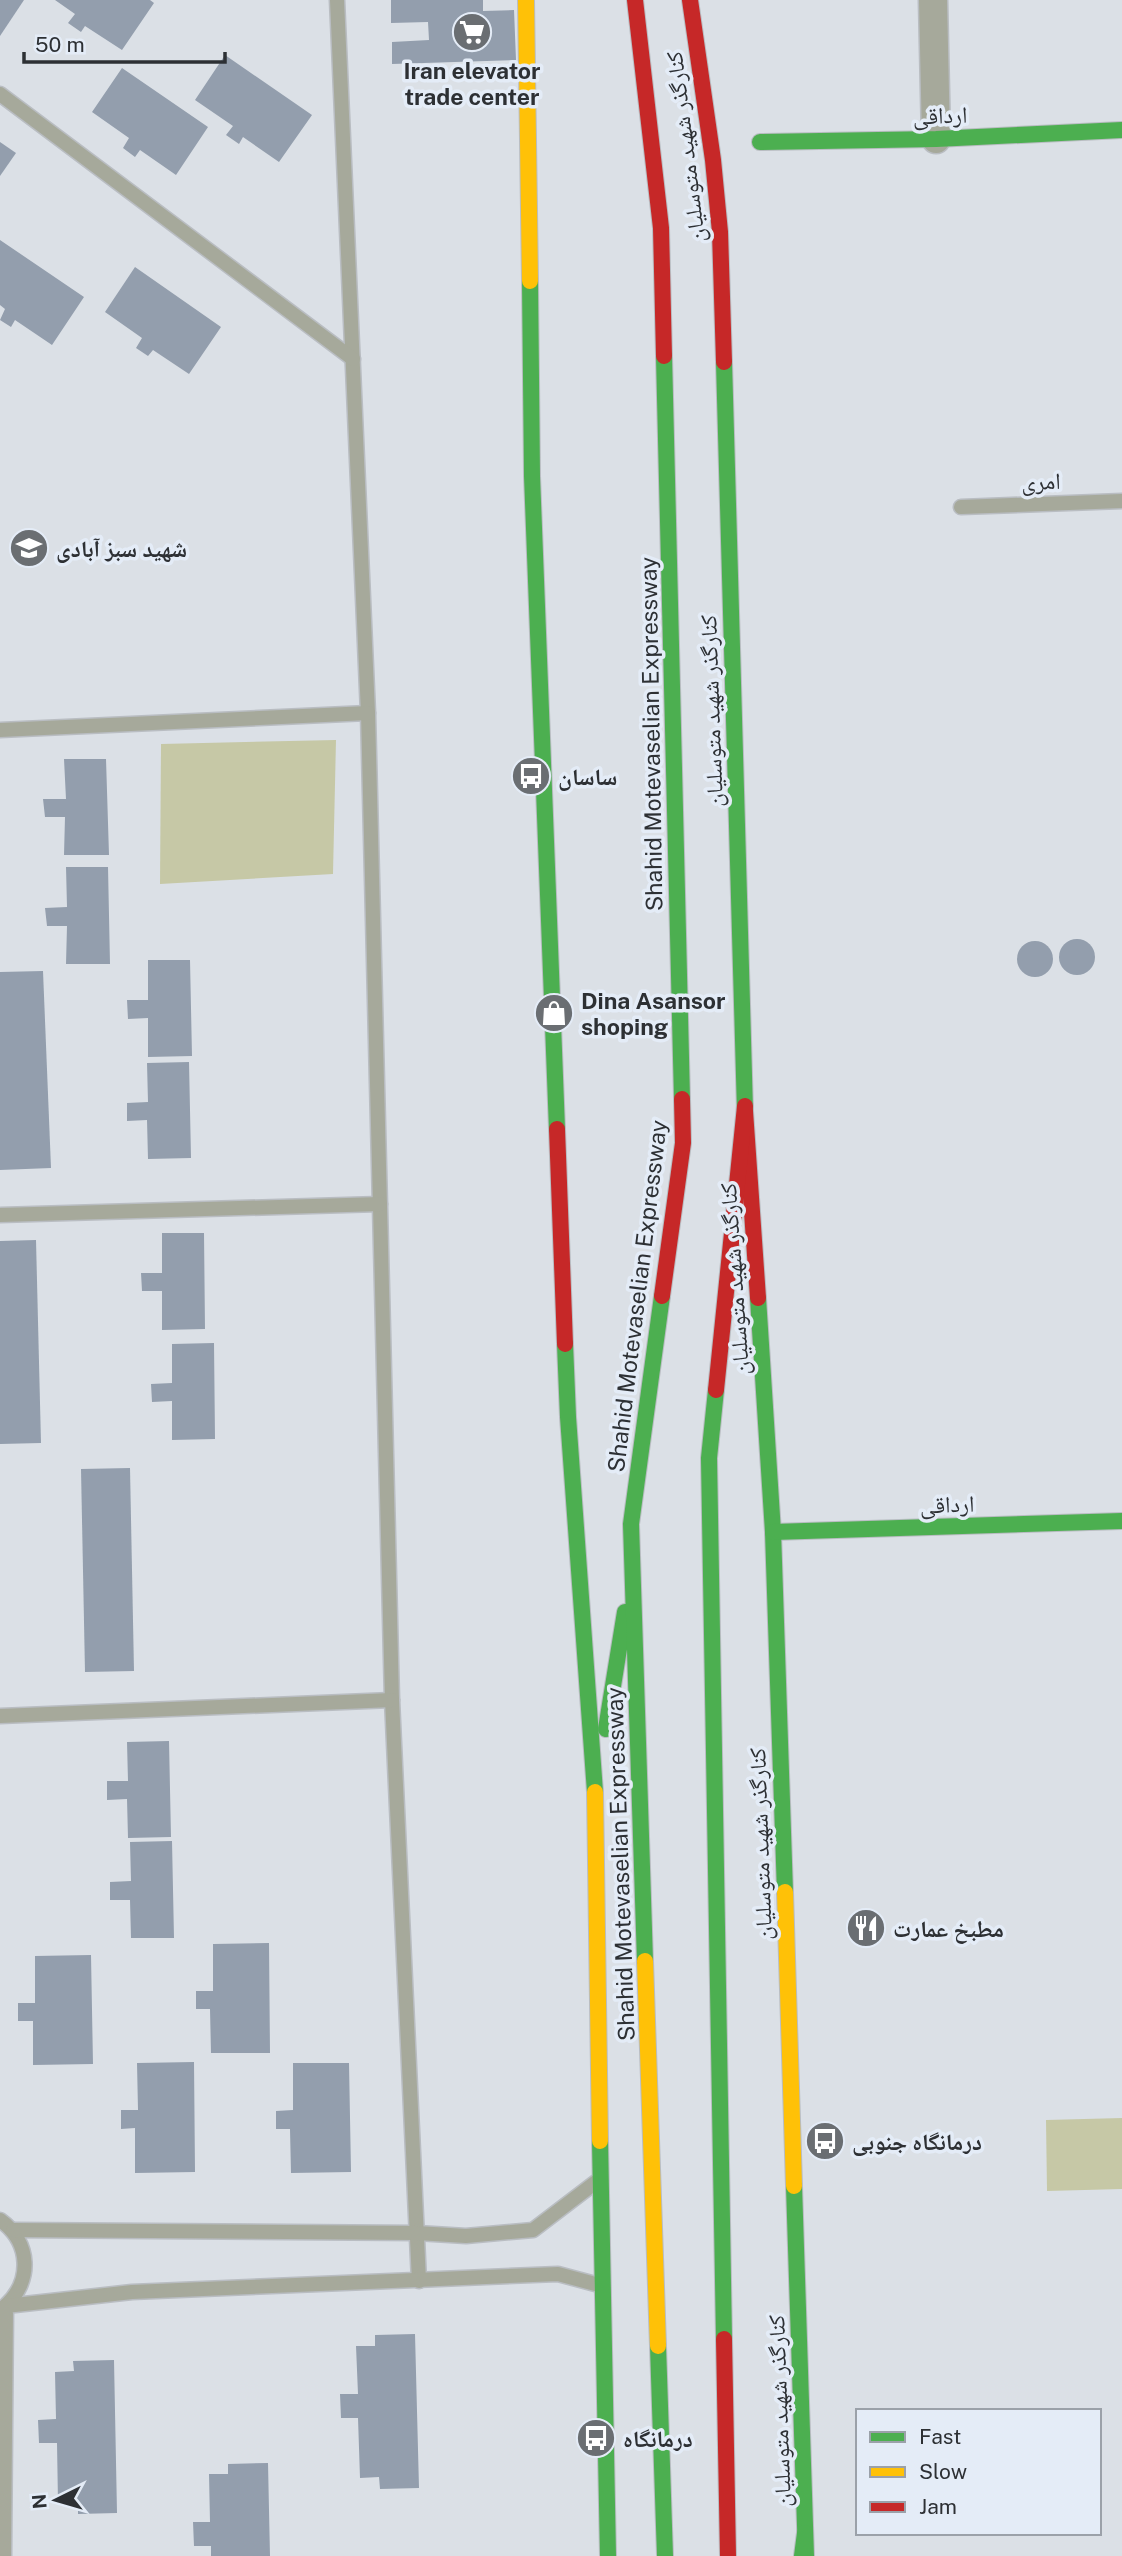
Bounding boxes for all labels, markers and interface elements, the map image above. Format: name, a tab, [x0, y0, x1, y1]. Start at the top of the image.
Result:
supermarket icon: Iran elevator trade center	[451, 11, 493, 53]
scale bar	[24, 21, 226, 65]
text: 50 m	[35, 32, 85, 57]
street label: کنارگذر شهید متوسلیان	[660, 49, 711, 244]
place label: Iran elevator trade center	[403, 57, 541, 110]
street label: ارداقی	[912, 101, 968, 130]
street label: امری	[1021, 467, 1061, 496]
school or university icon: شهید سبز آبادی	[8, 527, 50, 569]
place label: شهید سبز آبادی	[56, 535, 187, 563]
street label: Shahid Motevaselian Expressway	[634, 557, 668, 911]
street label: کنارگذر شهید متوسلیان	[694, 614, 729, 808]
bus stop icon: ساسان	[510, 755, 552, 797]
place label: ساسان	[558, 763, 617, 791]
place label: Dina Asansor shoping	[581, 987, 726, 1040]
shop icon: Dina Asansor shoping	[533, 992, 575, 1034]
street label: Shahid Motevaselian Expressway	[602, 1118, 672, 1474]
street label: کنارگذر شهید متوسلیان	[714, 1182, 755, 1376]
street label: ارداقی	[919, 1490, 975, 1519]
street label: Shahid Motevaselian Expressway	[600, 1686, 640, 2042]
street label: کنارگذر شهید متوسلیان	[743, 1747, 778, 1941]
restaurant icon: مطبخ عمارت	[845, 1907, 887, 1949]
place label: مطبخ عمارت	[893, 1915, 1004, 1944]
bus stop icon: درمانگاه جنوبی	[804, 2120, 846, 2162]
place label: درمانگاه جنوبی	[852, 2128, 982, 2156]
street label: کنارگذر شهید متوسلیان	[762, 2314, 797, 2508]
legend	[856, 2409, 1101, 2535]
bus stop icon: درمانگاه	[575, 2417, 617, 2459]
text: Fast	[919, 2424, 961, 2449]
place label: درمانگاه	[623, 2425, 693, 2452]
text: Slow	[919, 2459, 967, 2484]
north arrow	[21, 2465, 91, 2535]
text: N	[27, 2493, 51, 2510]
text: Jam	[919, 2494, 957, 2519]

